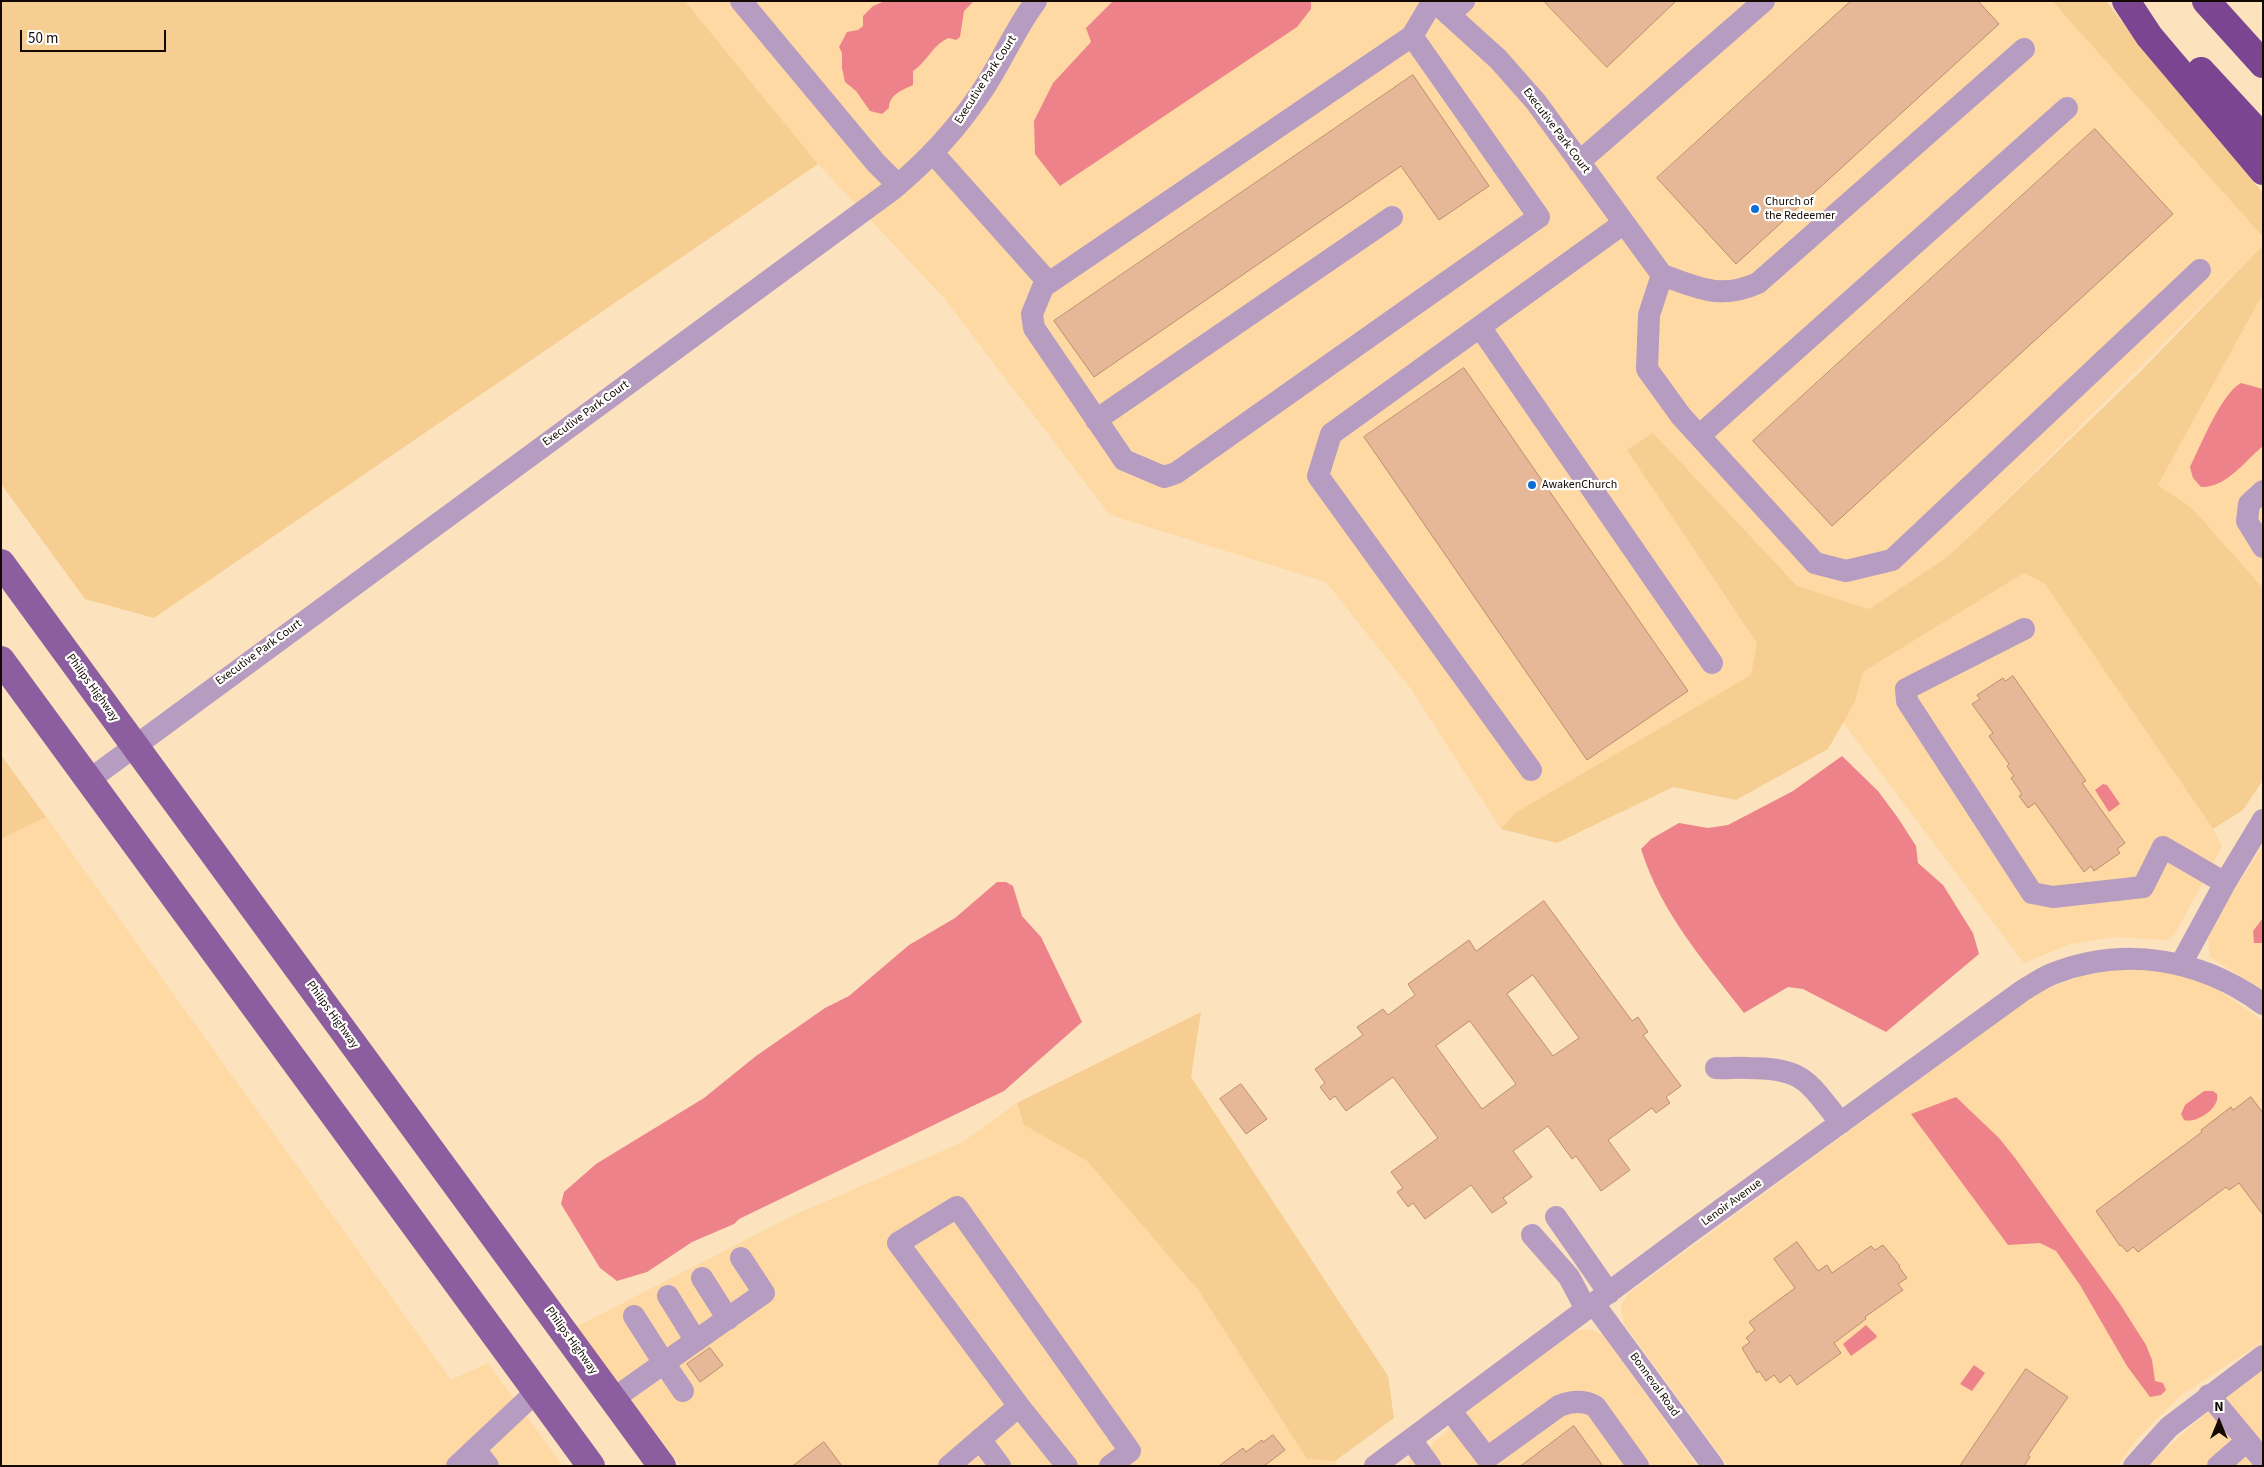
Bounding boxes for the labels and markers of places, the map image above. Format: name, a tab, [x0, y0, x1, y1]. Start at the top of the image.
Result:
place label: Church of the Redeemer	[1765, 195, 1835, 223]
marker: Church of the Redeemer	[1749, 203, 1761, 215]
place label: AwakenChurch	[1542, 478, 1617, 492]
marker: AwakenChurch	[1526, 479, 1538, 491]

